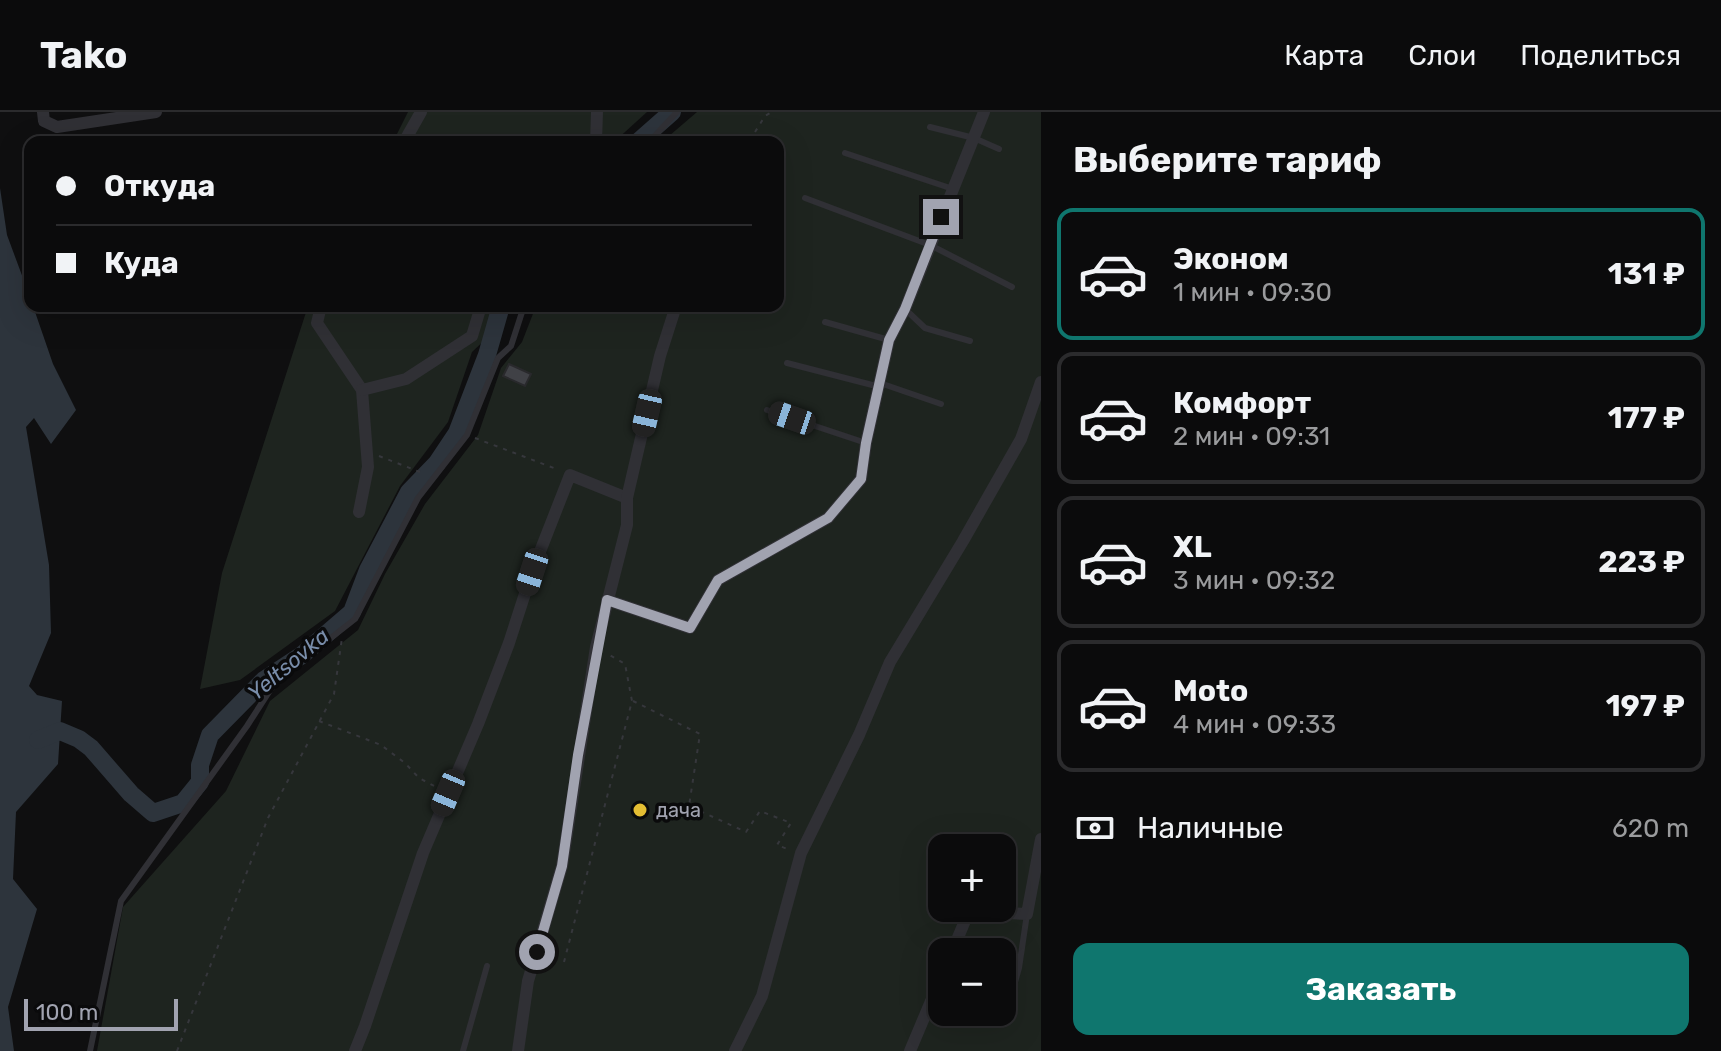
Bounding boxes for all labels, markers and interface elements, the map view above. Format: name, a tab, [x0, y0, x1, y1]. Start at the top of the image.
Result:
text: Tako	[40, 32, 128, 78]
text: Карта	[1284, 39, 1364, 72]
text: Слои	[1408, 39, 1476, 72]
text: Поделиться	[1520, 39, 1681, 72]
text: Выберите тариф	[1073, 138, 1382, 181]
text: Откуда	[104, 168, 215, 204]
route end	[923, 199, 959, 235]
icon: car	[1077, 238, 1149, 310]
text: Эконом	[1173, 241, 1289, 277]
text: Куда	[104, 245, 179, 281]
text: 131 ₽	[1608, 256, 1685, 292]
text: 1 мин · 09:30	[1173, 277, 1332, 308]
icon: car	[1077, 382, 1149, 454]
text: Комфорт	[1173, 385, 1311, 421]
car	[630, 387, 664, 439]
car	[765, 399, 819, 437]
text: 177 ₽	[1608, 400, 1685, 436]
text: 2 мин · 09:31	[1173, 421, 1330, 452]
icon: car	[1077, 526, 1149, 598]
text: XL	[1173, 529, 1212, 565]
text: 223 ₽	[1598, 544, 1685, 580]
car	[513, 545, 551, 599]
text: 3 мин · 09:32	[1173, 565, 1335, 596]
water label: Yeltsovka	[242, 622, 335, 706]
icon: car	[1077, 670, 1149, 742]
text: Moto	[1173, 673, 1248, 709]
text: 197 ₽	[1606, 688, 1685, 724]
text: 4 мин · 09:33	[1173, 709, 1336, 740]
car	[428, 766, 468, 820]
place label: дача	[656, 798, 701, 822]
marker: дача	[631, 801, 649, 819]
icon: cash	[1073, 806, 1117, 850]
text: Наличные	[1137, 810, 1283, 846]
text: 620 m	[1612, 813, 1689, 844]
map controls	[928, 834, 1016, 1026]
button: +	[928, 834, 1016, 922]
route start	[519, 934, 555, 970]
button: −	[928, 938, 1016, 1026]
button: Заказать	[1073, 943, 1689, 1035]
scale bar	[24, 995, 178, 1031]
text: 100 m	[36, 999, 98, 1026]

